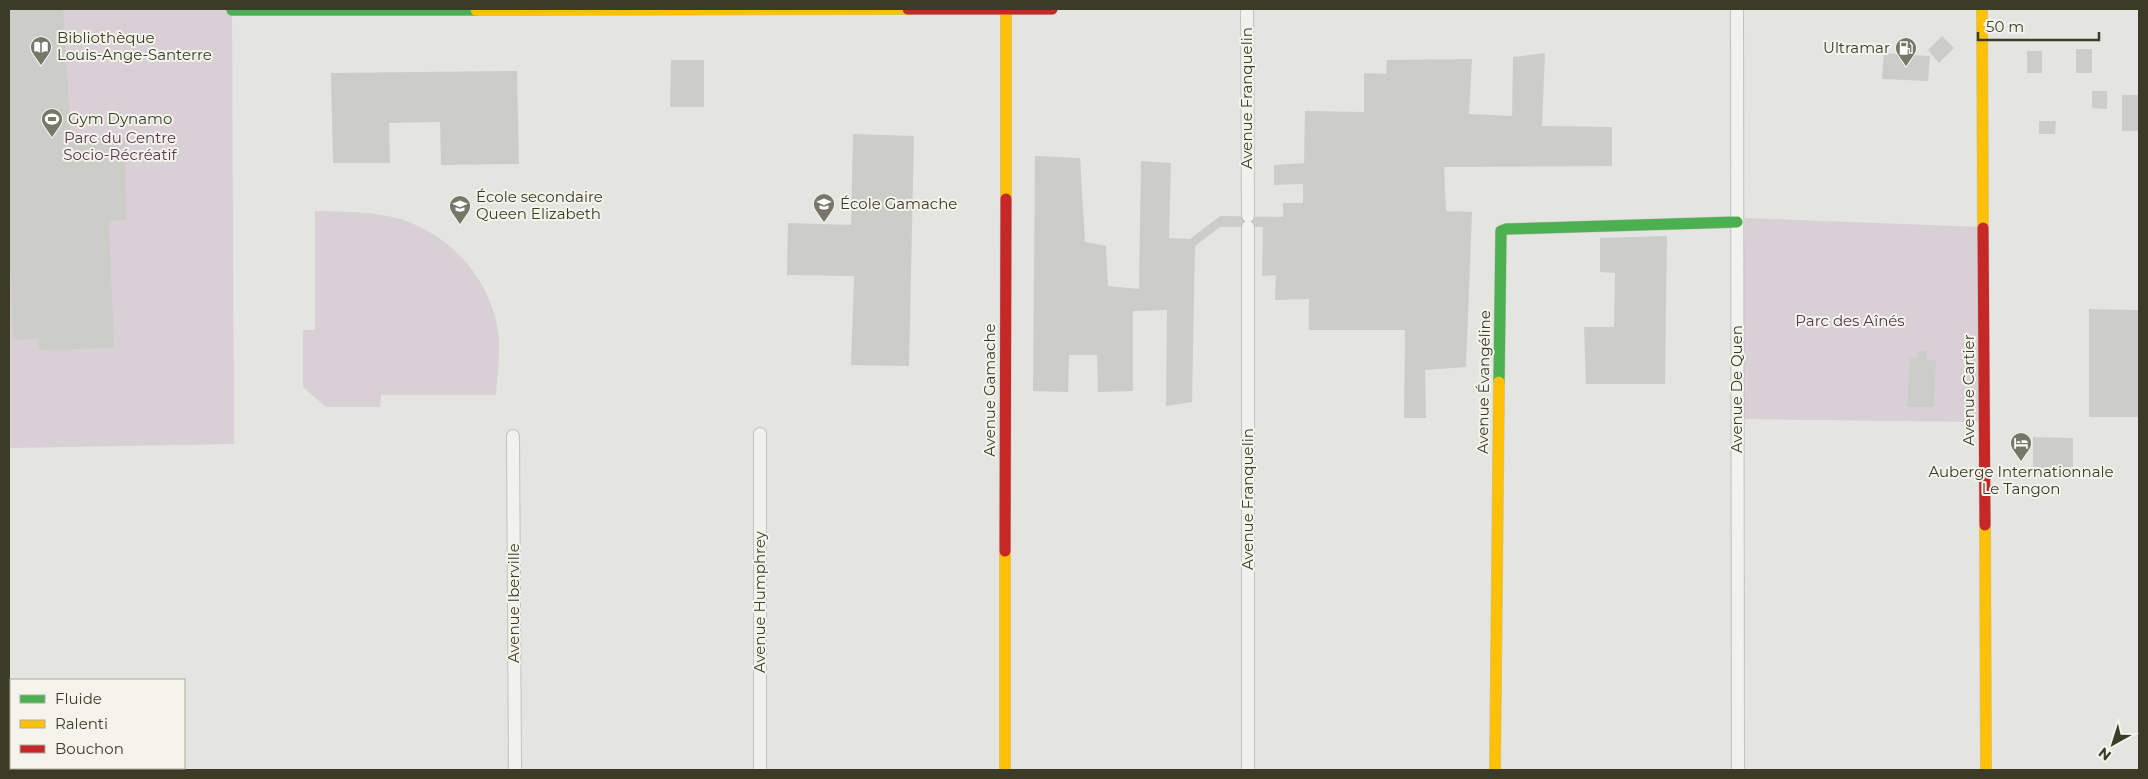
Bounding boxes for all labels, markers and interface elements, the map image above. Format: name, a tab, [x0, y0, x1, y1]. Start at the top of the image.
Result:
scale bar	[1978, 10, 2099, 42]
text: 50 m	[1986, 17, 2024, 36]
street label: Avenue Franquelin	[1237, 27, 1256, 169]
place label: Bibliothèque Louis-Ange-Santerre	[57, 28, 212, 64]
library icon: Bibliothèque Louis-Ange-Santerre	[29, 35, 53, 66]
fuel station icon: Ultramar	[1894, 36, 1918, 67]
place label: Ultramar	[1823, 38, 1890, 57]
sports icon: Gym Dynamo	[40, 107, 64, 138]
place label: Gym Dynamo	[68, 109, 172, 128]
park label: Parc du Centre Socio-Récréatif	[63, 128, 178, 164]
place label: École secondaire Queen Elizabeth	[476, 187, 603, 223]
school or university icon: École Gamache	[812, 192, 836, 223]
school or university icon: École secondaire Queen Elizabeth	[448, 194, 472, 225]
place label: École Gamache	[840, 194, 957, 213]
street label: Avenue Évangéline	[1473, 310, 1494, 454]
park label: Parc des Aînés	[1795, 311, 1905, 330]
street label: Avenue Gamache	[980, 323, 999, 457]
street label: Avenue De Quen	[1727, 325, 1746, 453]
street label: Avenue Cartier	[1959, 334, 1978, 446]
street label: Avenue Franquelin	[1238, 428, 1257, 570]
hotel icon: Auberge Internationnale Le Tangon	[2009, 431, 2033, 462]
place label: Auberge Internationnale Le Tangon	[1928, 462, 2114, 498]
street label: Avenue Humphrey	[750, 530, 769, 673]
street label: Avenue Iberville	[504, 543, 523, 663]
legend	[10, 679, 185, 769]
text: Fluide	[55, 689, 102, 708]
text: Ralenti	[55, 714, 108, 733]
north arrow	[2088, 719, 2138, 769]
text: Bouchon	[55, 739, 124, 758]
text: N	[2095, 744, 2115, 765]

